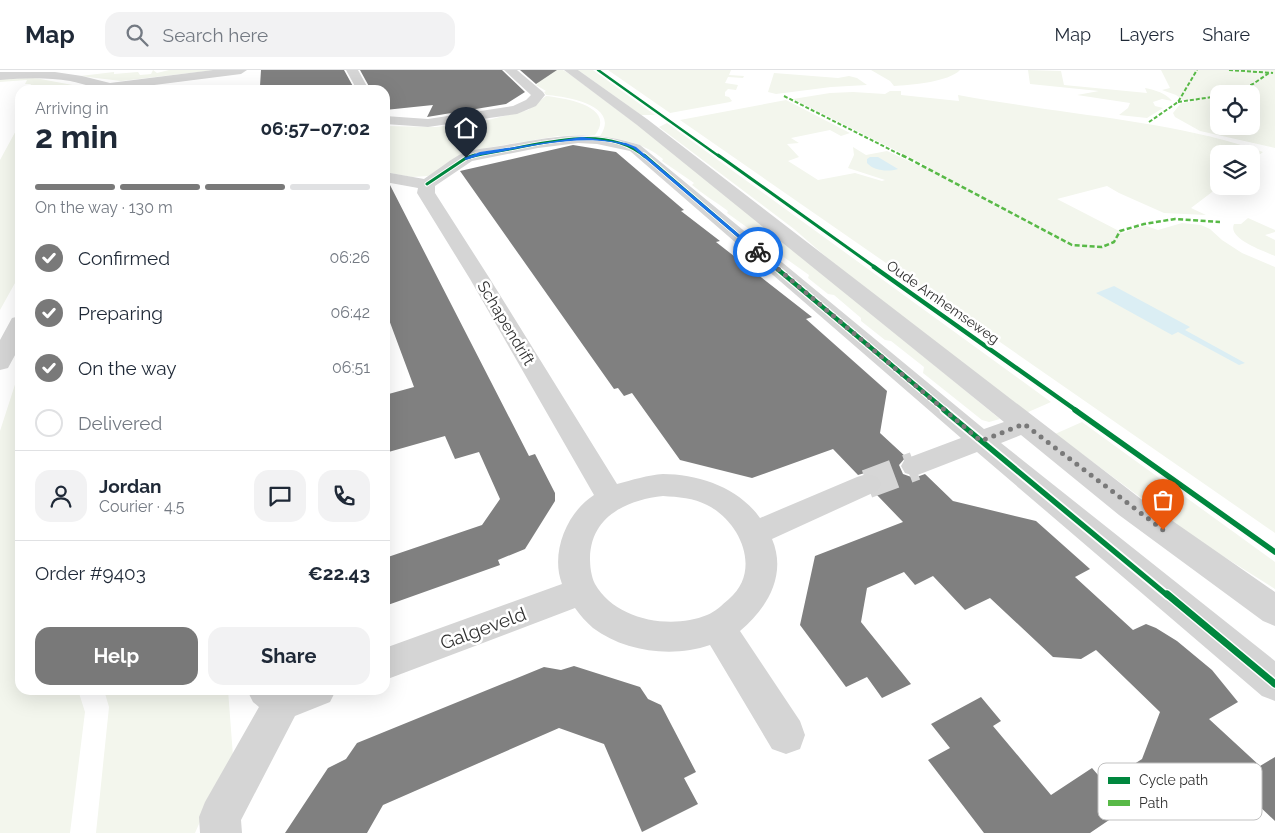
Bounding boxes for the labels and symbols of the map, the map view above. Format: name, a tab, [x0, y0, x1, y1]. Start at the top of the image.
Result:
pin	[445, 107, 487, 158]
courier	[733, 227, 783, 277]
street label: Oude Arnhemseweg	[884, 257, 1002, 347]
street label: Schapendrift	[473, 277, 539, 369]
pin	[1142, 479, 1184, 530]
street label: Galgeveld	[437, 602, 529, 654]
legend	[1098, 763, 1262, 820]
text: Cycle path	[1139, 772, 1208, 788]
text: Path	[1139, 795, 1168, 811]

